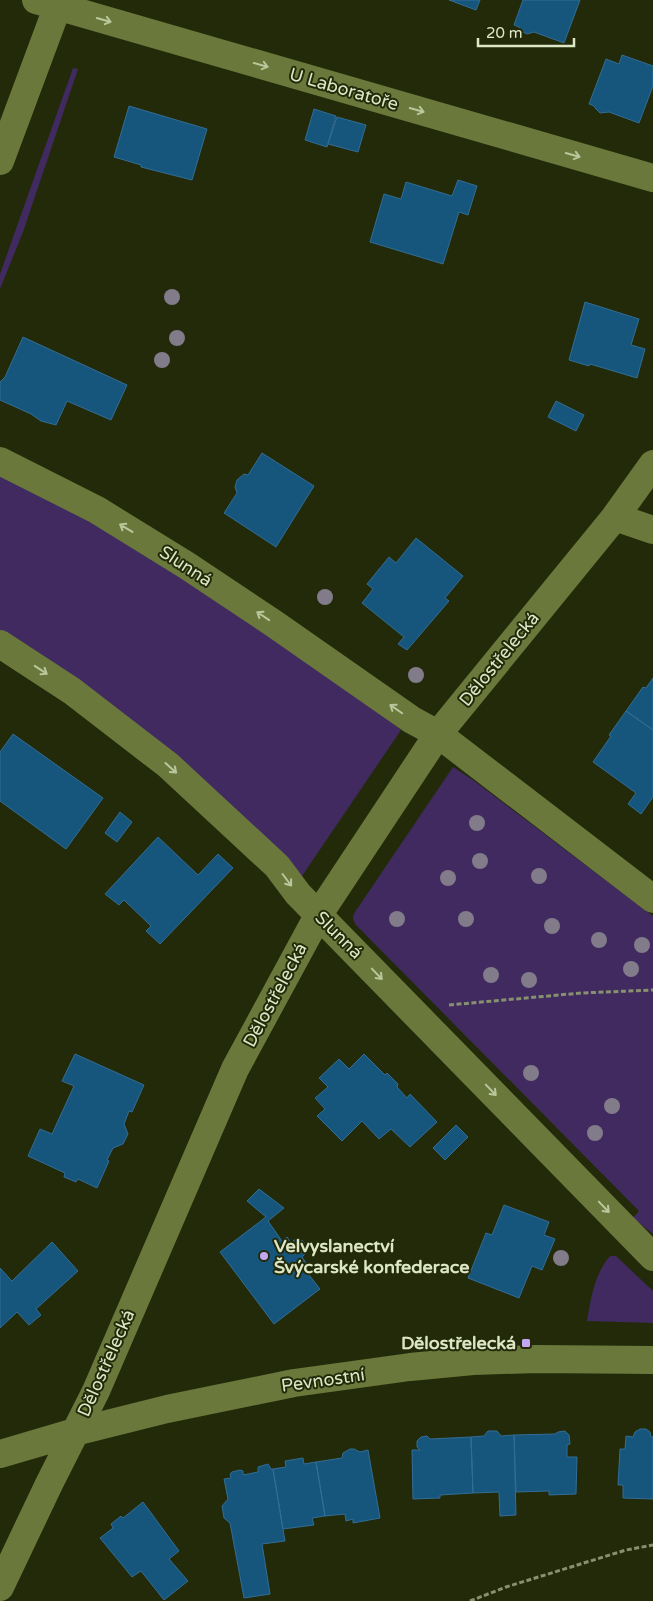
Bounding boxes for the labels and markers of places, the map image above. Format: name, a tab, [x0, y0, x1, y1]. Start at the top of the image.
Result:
place label: Velvyslanectví Švýcarské konfederace	[274, 1235, 469, 1278]
marker: Velvyslanectví Švýcarské konfederace	[258, 1250, 270, 1262]
place label: Dělostřelecká	[401, 1332, 516, 1354]
marker: Dělostřelecká	[520, 1337, 532, 1349]

